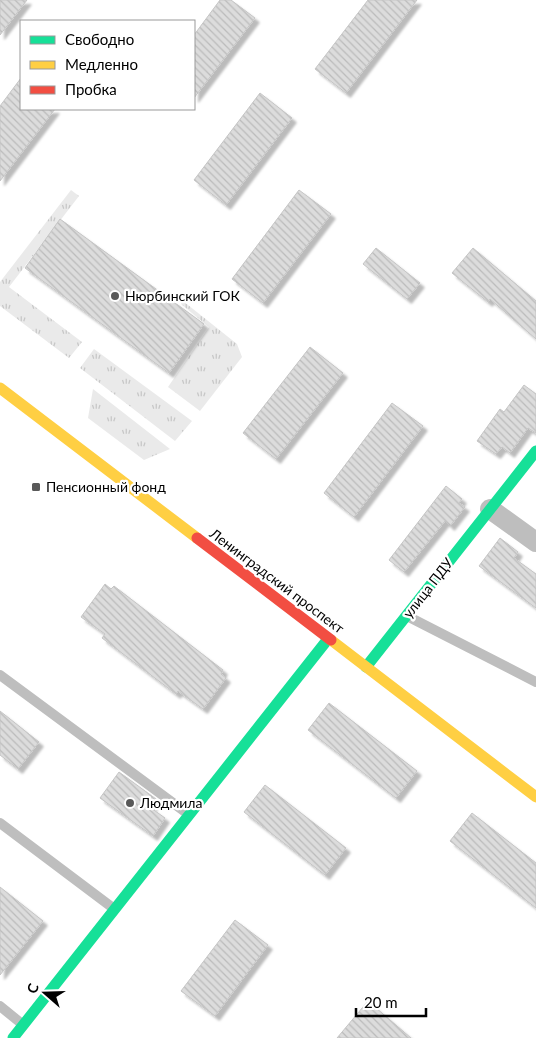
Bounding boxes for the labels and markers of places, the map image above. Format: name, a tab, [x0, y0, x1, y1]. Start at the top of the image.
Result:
place label: Нюрбинский ГОК	[125, 287, 240, 304]
marker: Нюрбинский ГОК	[109, 290, 121, 302]
place label: Пенсионный фонд	[46, 478, 166, 495]
marker: Пенсионный фонд	[30, 481, 42, 493]
place label: Людмила	[139, 794, 203, 811]
marker: Людмила	[124, 797, 136, 809]

